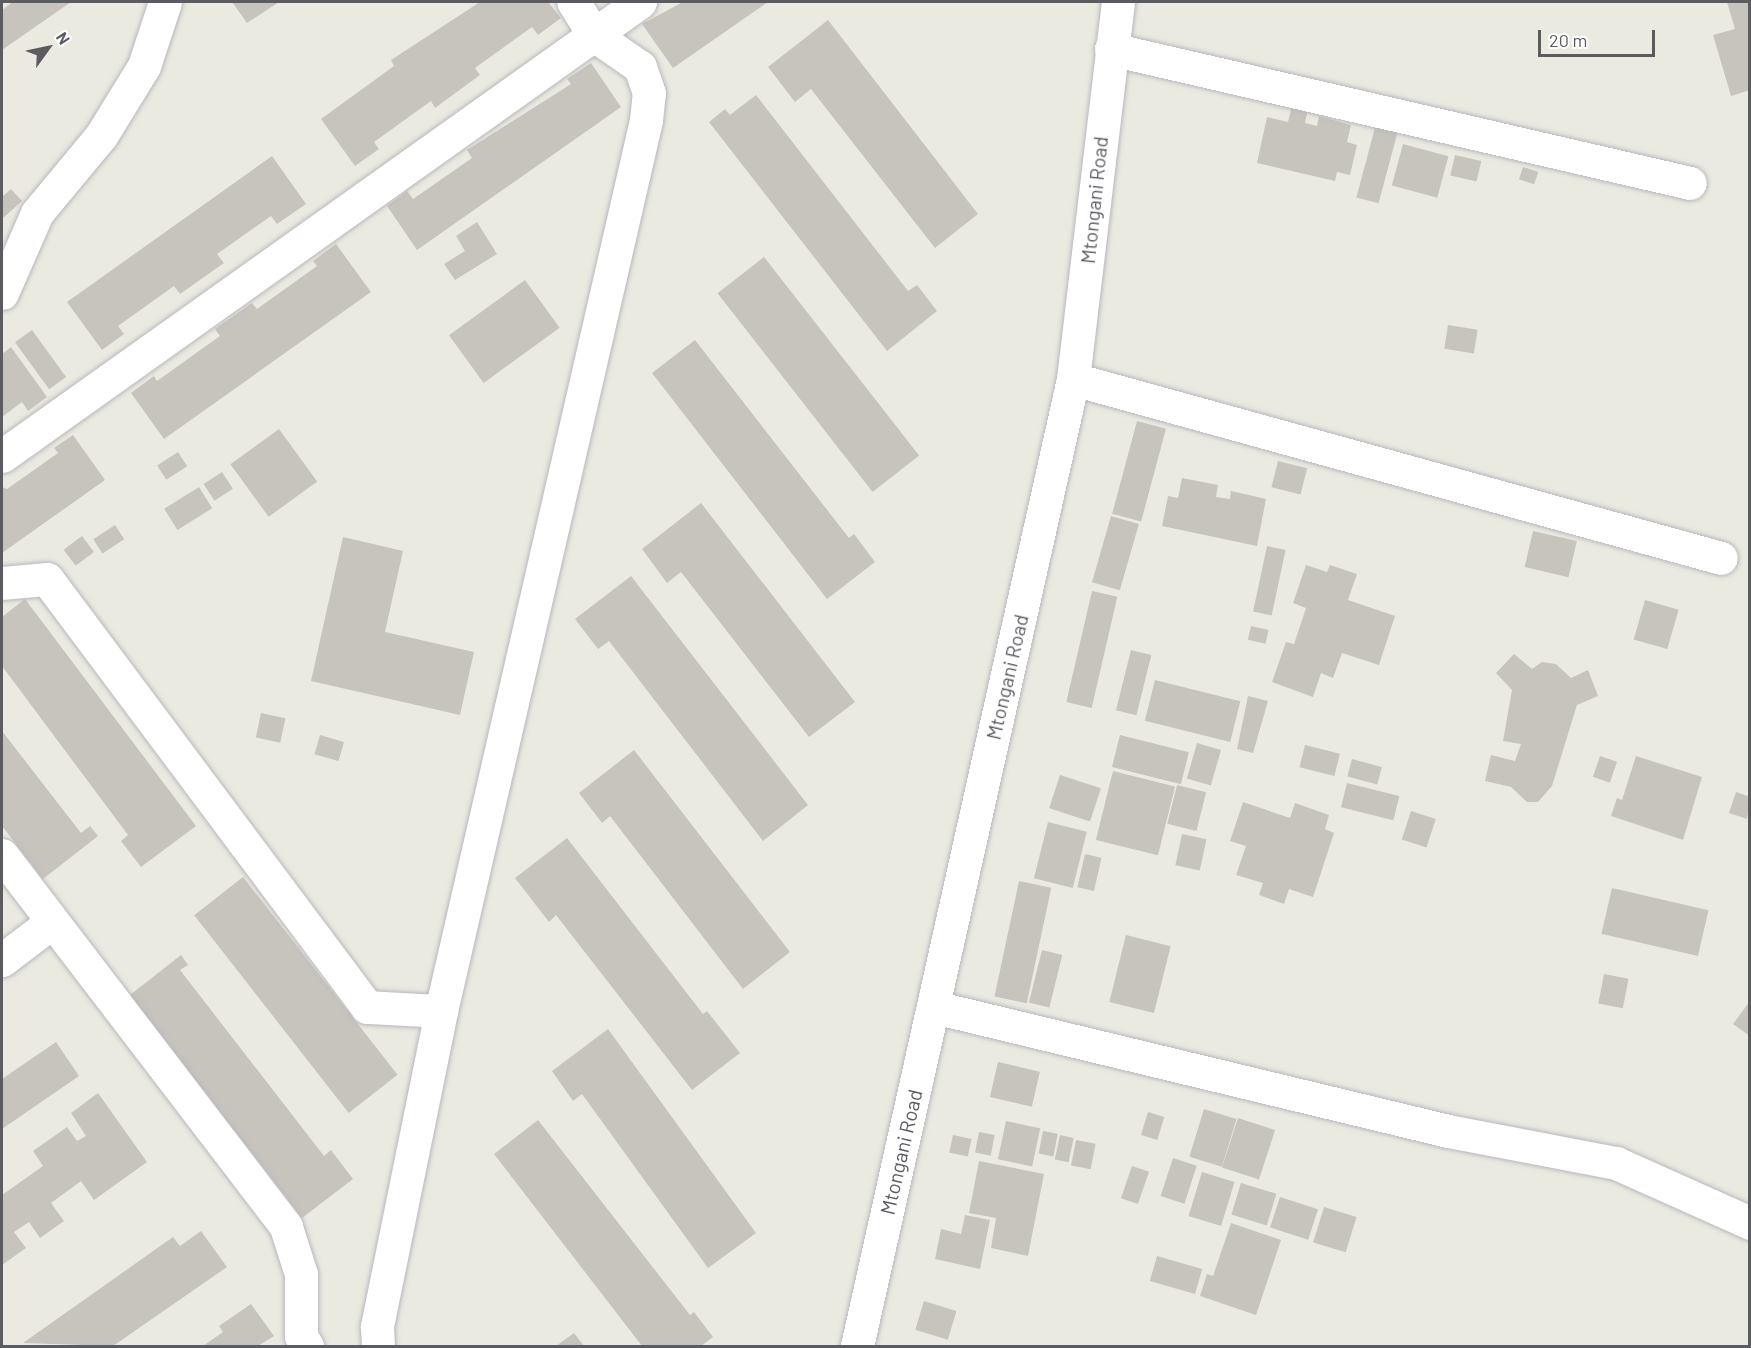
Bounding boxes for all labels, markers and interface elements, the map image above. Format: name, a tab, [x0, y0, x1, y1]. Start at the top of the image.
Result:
north arrow	[18, 18, 78, 78]
scale bar	[1541, 18, 1658, 56]
text: N	[53, 28, 74, 48]
text: 20 m	[1549, 29, 1587, 51]
street label: Mtongani Road	[1075, 135, 1113, 265]
street label: Mtongani Road	[981, 612, 1033, 742]
street label: Mtongani Road	[875, 1087, 927, 1217]

